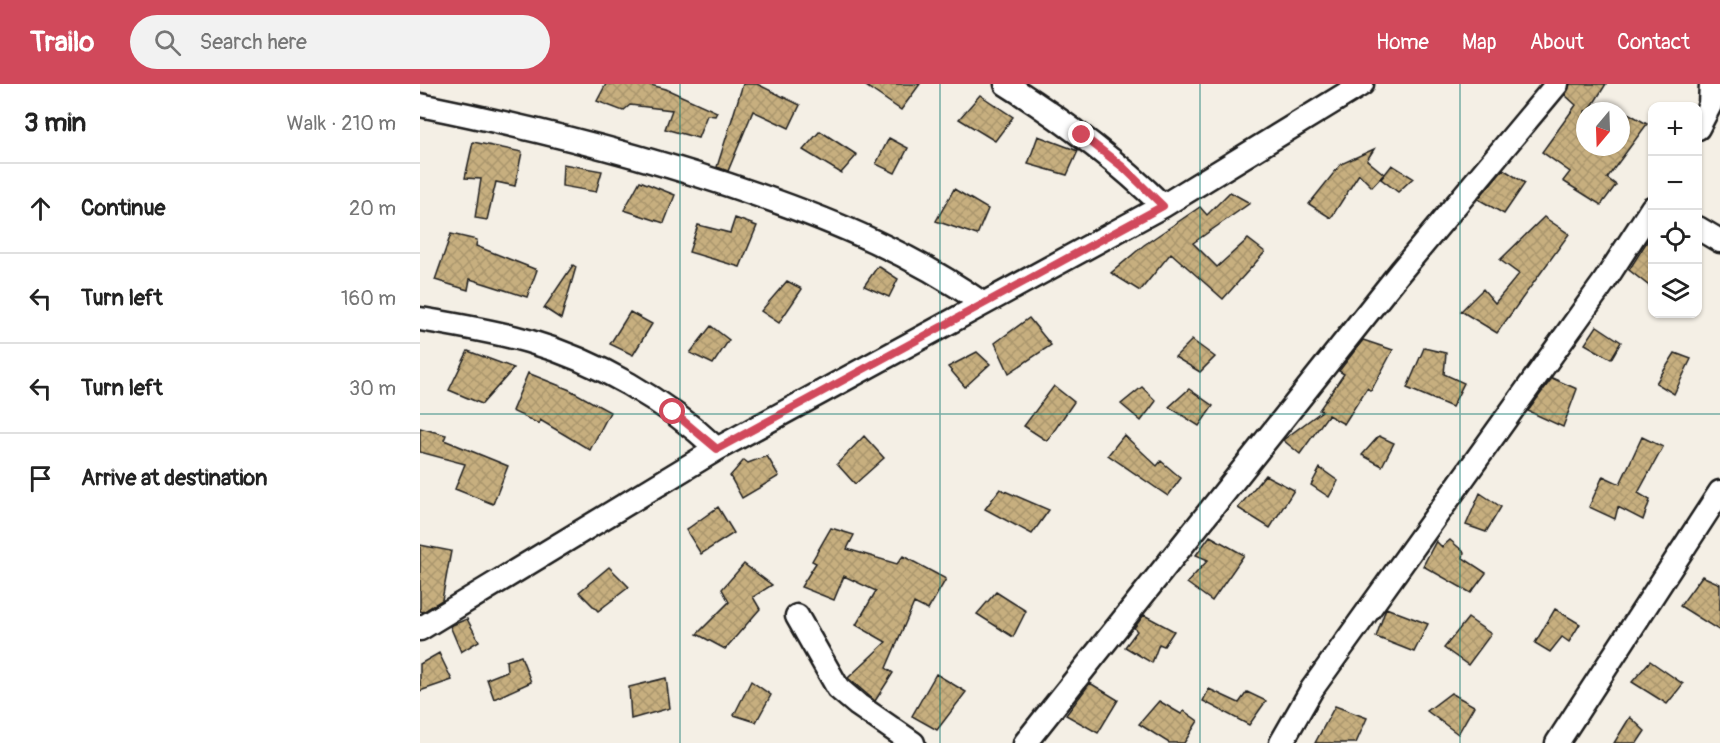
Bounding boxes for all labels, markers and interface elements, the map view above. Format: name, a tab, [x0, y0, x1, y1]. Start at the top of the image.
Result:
search box	[130, 15, 550, 69]
text: Trailo	[30, 25, 94, 60]
icon: search	[151, 26, 184, 59]
text: Search here	[199, 28, 307, 56]
text: Home	[1376, 29, 1429, 56]
text: Map	[1462, 29, 1497, 56]
text: About	[1530, 29, 1584, 56]
text: Contact	[1617, 29, 1690, 56]
north arrow	[1576, 102, 1630, 156]
map controls	[1648, 102, 1702, 318]
button: +	[1648, 102, 1702, 156]
text: 3 min	[24, 107, 86, 139]
text: Walk · 210 m	[287, 111, 396, 136]
route end	[1068, 121, 1094, 147]
button: −	[1648, 156, 1702, 210]
icon: ahead	[24, 192, 57, 225]
text: Continue	[81, 194, 165, 222]
text: 20 m	[349, 196, 396, 221]
button: locate	[1648, 210, 1702, 264]
button: layers	[1648, 264, 1702, 318]
icon: left	[24, 282, 57, 315]
text: Turn left	[81, 284, 163, 312]
text: 160 m	[341, 286, 396, 311]
icon: left	[24, 372, 57, 405]
text: Turn left	[81, 374, 163, 402]
text: 30 m	[349, 376, 396, 401]
route start	[659, 398, 685, 424]
icon: arrive	[24, 462, 57, 495]
text: Arrive at destination	[81, 464, 267, 492]

